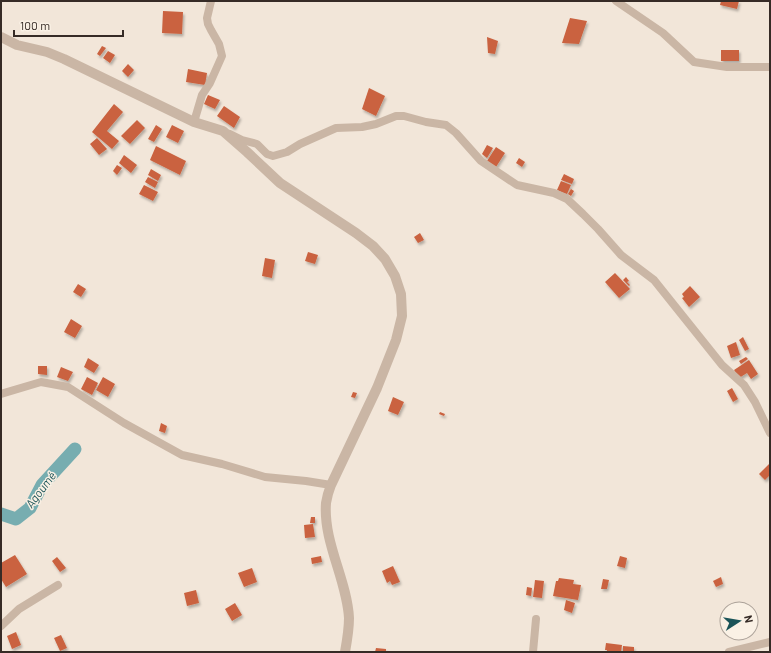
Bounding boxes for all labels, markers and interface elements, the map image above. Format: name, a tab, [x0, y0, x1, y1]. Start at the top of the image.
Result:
scale bar	[14, 12, 123, 38]
text: 100 m	[20, 18, 50, 32]
water label: Agoumé	[22, 469, 58, 510]
north arrow	[719, 601, 759, 641]
text: N	[742, 614, 756, 624]

